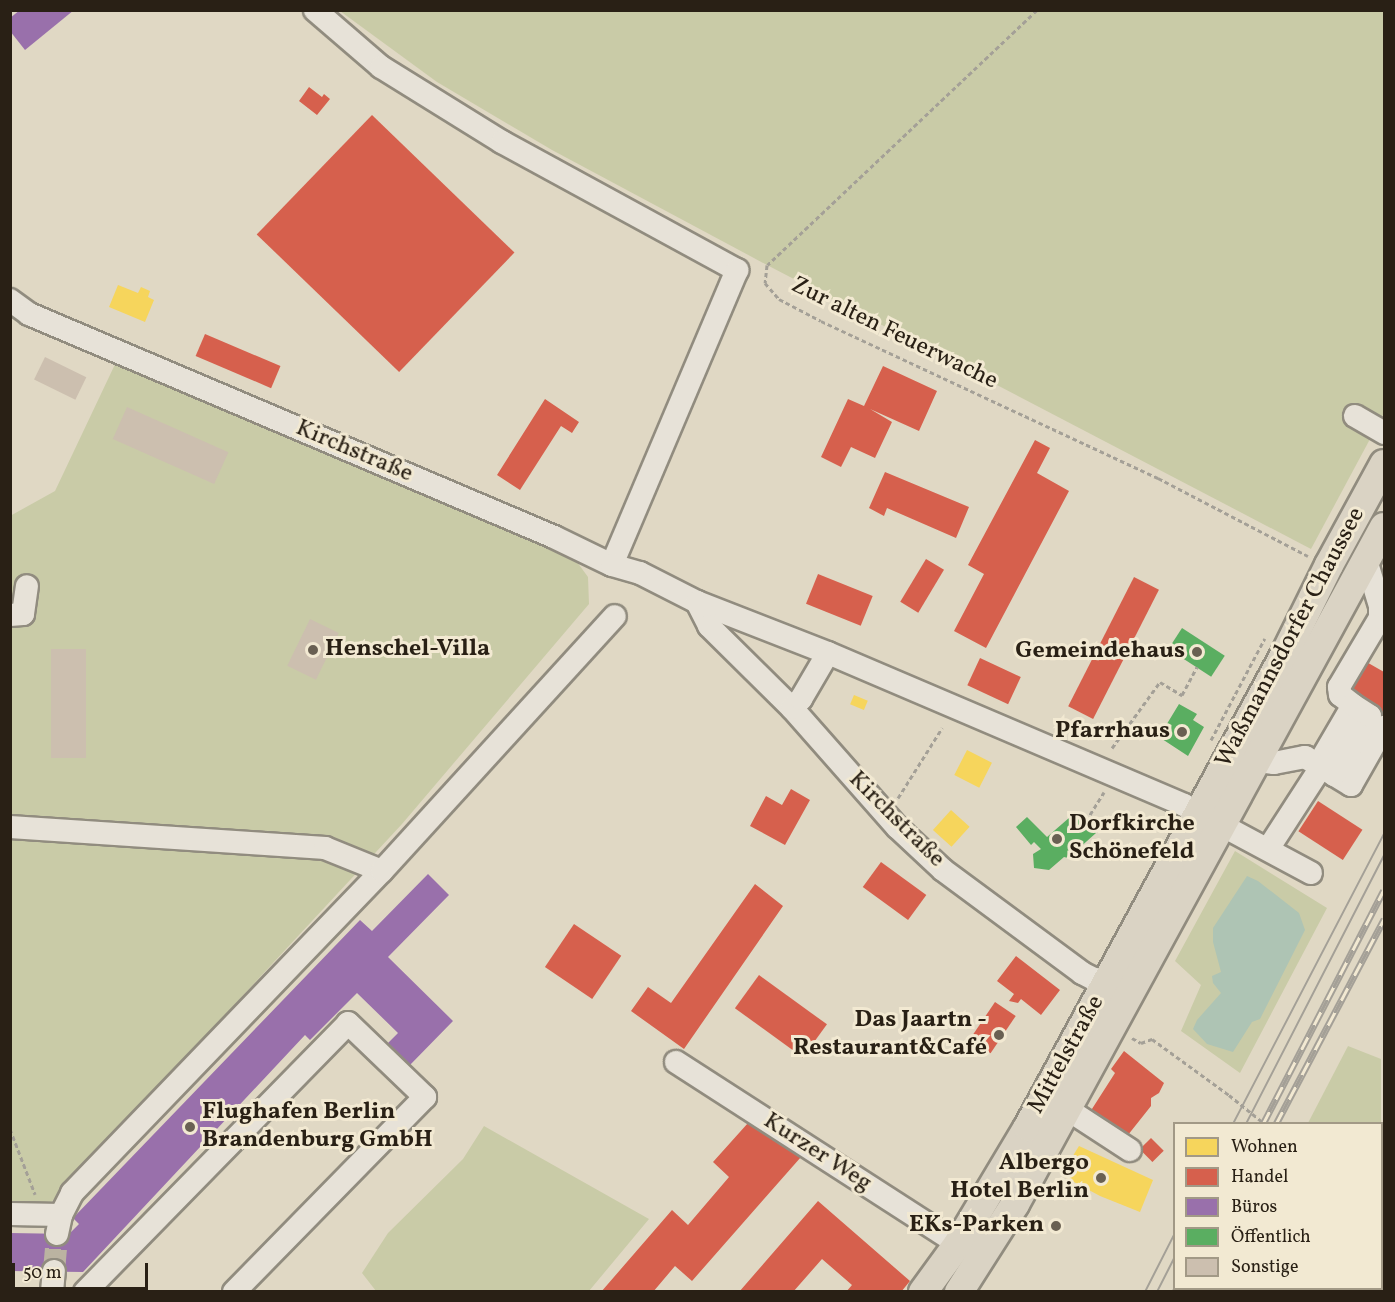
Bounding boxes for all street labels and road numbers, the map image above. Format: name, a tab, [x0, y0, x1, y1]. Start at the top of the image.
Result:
street label: Zur alten Feuerwache	[786, 271, 1002, 397]
street label: Kirchstraße	[291, 414, 417, 490]
street label: Waßmannsdorfer Chaussee	[1210, 503, 1372, 773]
street label: Kirchstraße	[842, 766, 950, 874]
street label: Mittelstraße	[1023, 991, 1111, 1119]
street label: Kurzer Weg	[757, 1107, 877, 1199]

